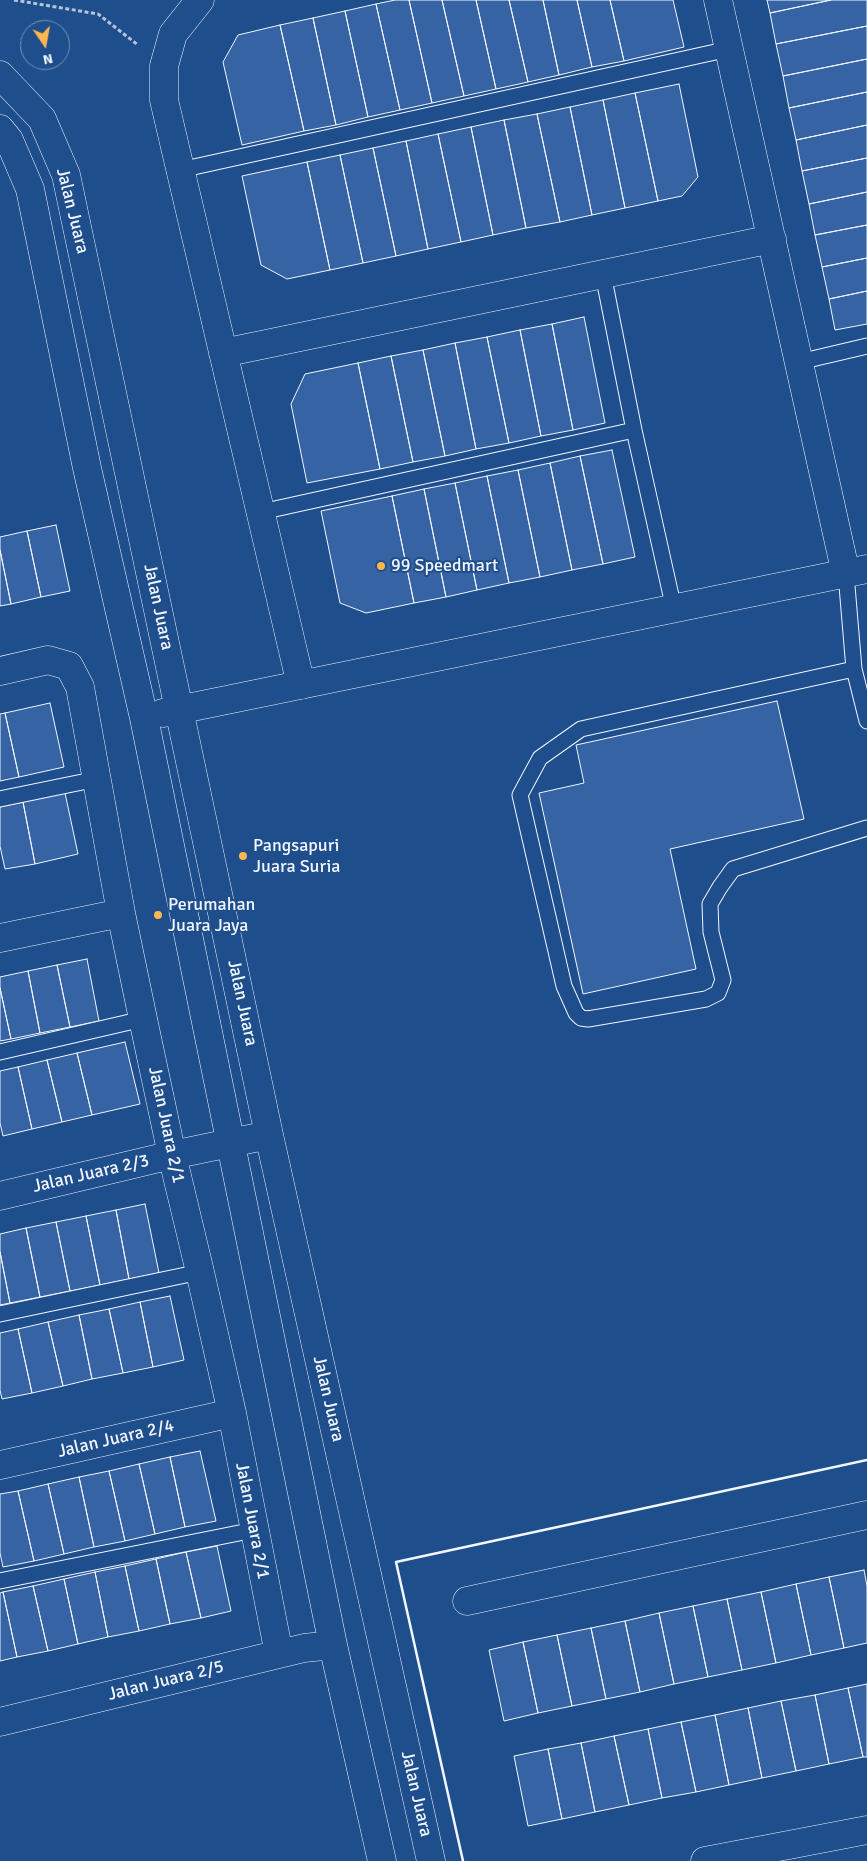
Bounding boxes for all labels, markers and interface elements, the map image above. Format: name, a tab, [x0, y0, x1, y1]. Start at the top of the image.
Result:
north arrow	[20, 20, 70, 70]
text: N	[41, 50, 55, 69]
street label: Jalan Juara	[51, 166, 93, 256]
place label: 99 Speedmart	[391, 555, 498, 577]
marker: 99 Speedmart	[375, 560, 387, 572]
street label: Jalan Juara	[138, 562, 178, 652]
place label: Pangsapuri Juara Suria	[253, 835, 340, 878]
marker: Pangsapuri Juara Suria	[237, 850, 249, 862]
place label: Perumahan Juara Jaya	[168, 894, 255, 936]
marker: Perumahan Juara Jaya	[152, 909, 164, 921]
street label: Jalan Juara	[222, 958, 262, 1048]
street label: Jalan Juara 2/1	[143, 1065, 189, 1185]
street label: Jalan Juara 2/3	[31, 1150, 151, 1198]
street label: Jalan Juara	[308, 1354, 348, 1444]
street label: Jalan Juara 2/4	[56, 1415, 176, 1463]
street label: Jalan Juara 2/1	[230, 1461, 274, 1581]
street label: Jalan Juara 2/5	[106, 1656, 226, 1706]
street label: Jalan Juara	[396, 1749, 436, 1839]

